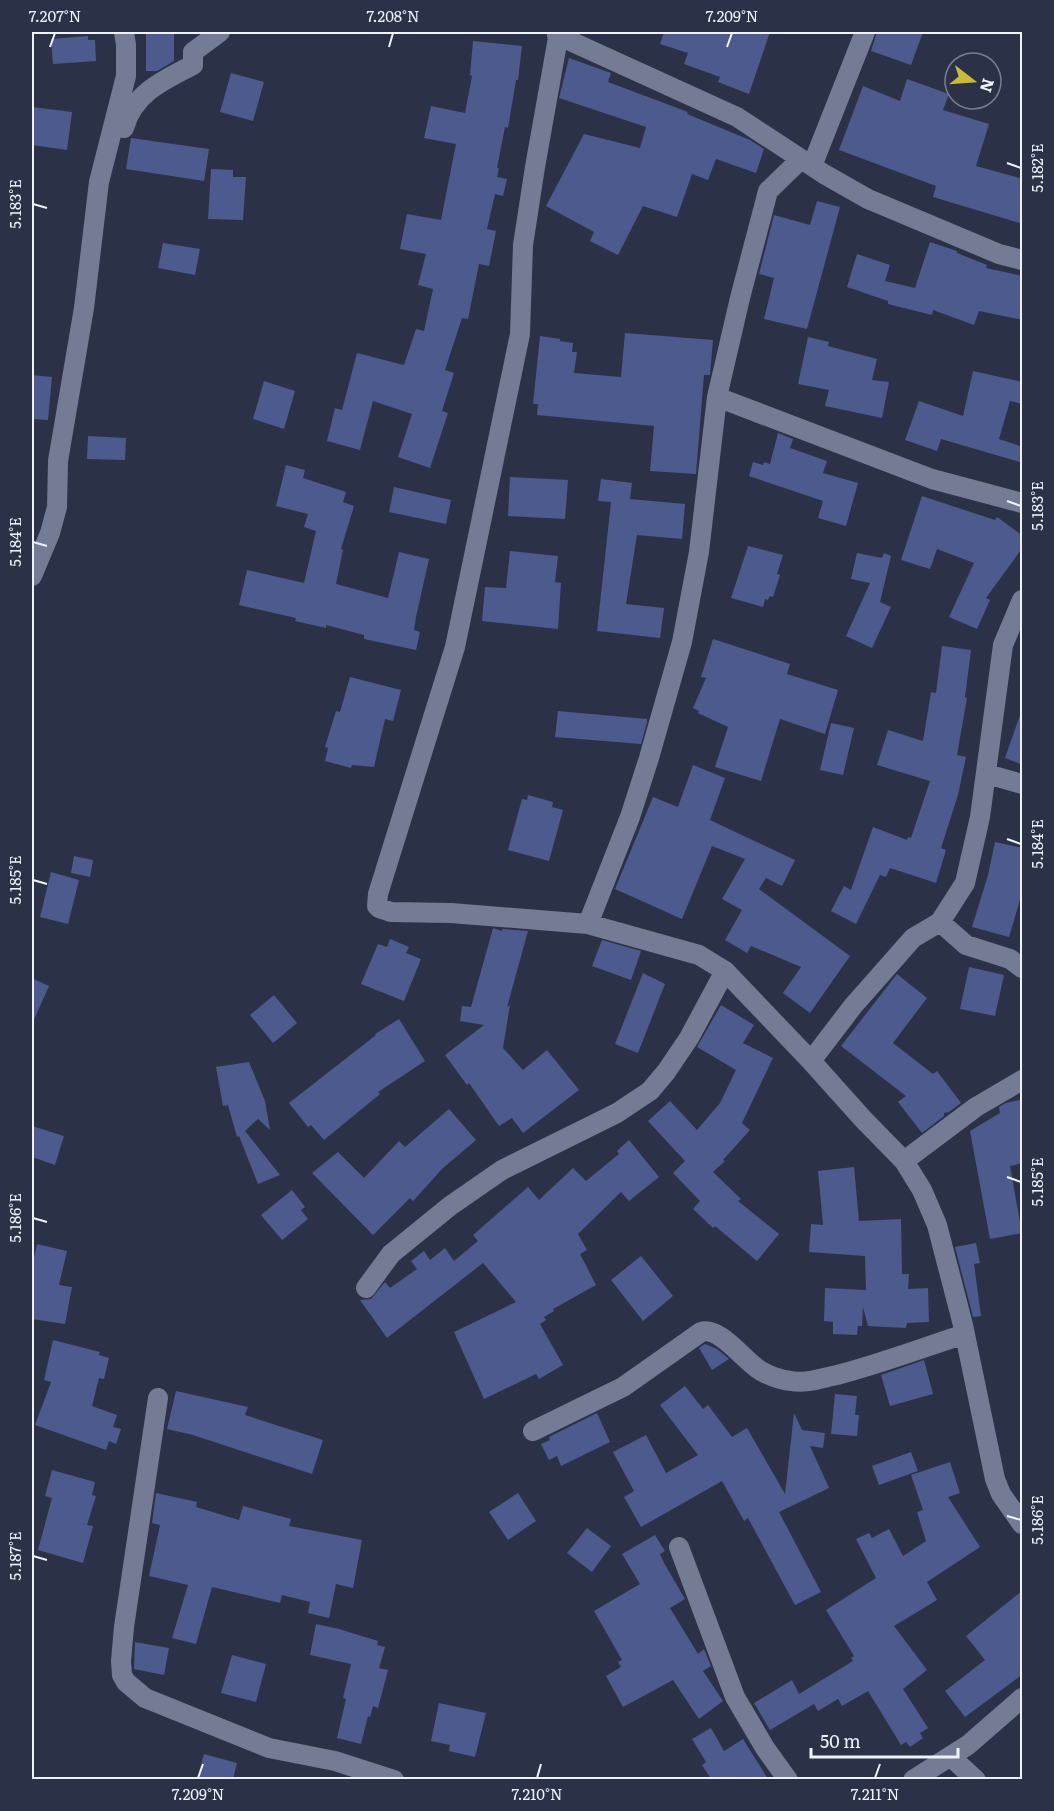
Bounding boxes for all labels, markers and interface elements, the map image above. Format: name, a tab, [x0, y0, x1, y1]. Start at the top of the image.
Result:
text: 7.207°N	[29, 4, 81, 27]
text: 7.208°N	[366, 4, 420, 27]
text: 7.209°N	[706, 4, 758, 27]
north arrow	[943, 51, 1003, 111]
text: N	[975, 76, 1002, 96]
text: 5.182°E	[1025, 144, 1048, 192]
text: 5.183°E	[3, 179, 26, 229]
text: 5.183°E	[1025, 481, 1048, 531]
text: 5.184°E	[3, 517, 26, 567]
text: 5.184°E	[1025, 819, 1048, 869]
text: 5.185°E	[3, 855, 26, 905]
text: 5.185°E	[1025, 1157, 1048, 1207]
text: 5.186°E	[3, 1193, 26, 1243]
text: 5.186°E	[1025, 1495, 1048, 1545]
text: 5.187°E	[3, 1532, 26, 1580]
scale bar	[811, 1721, 958, 1759]
text: 50 m	[820, 1727, 861, 1754]
text: 7.209°N	[172, 1782, 224, 1805]
text: 7.210°N	[512, 1782, 562, 1805]
text: 7.211°N	[851, 1782, 899, 1805]

